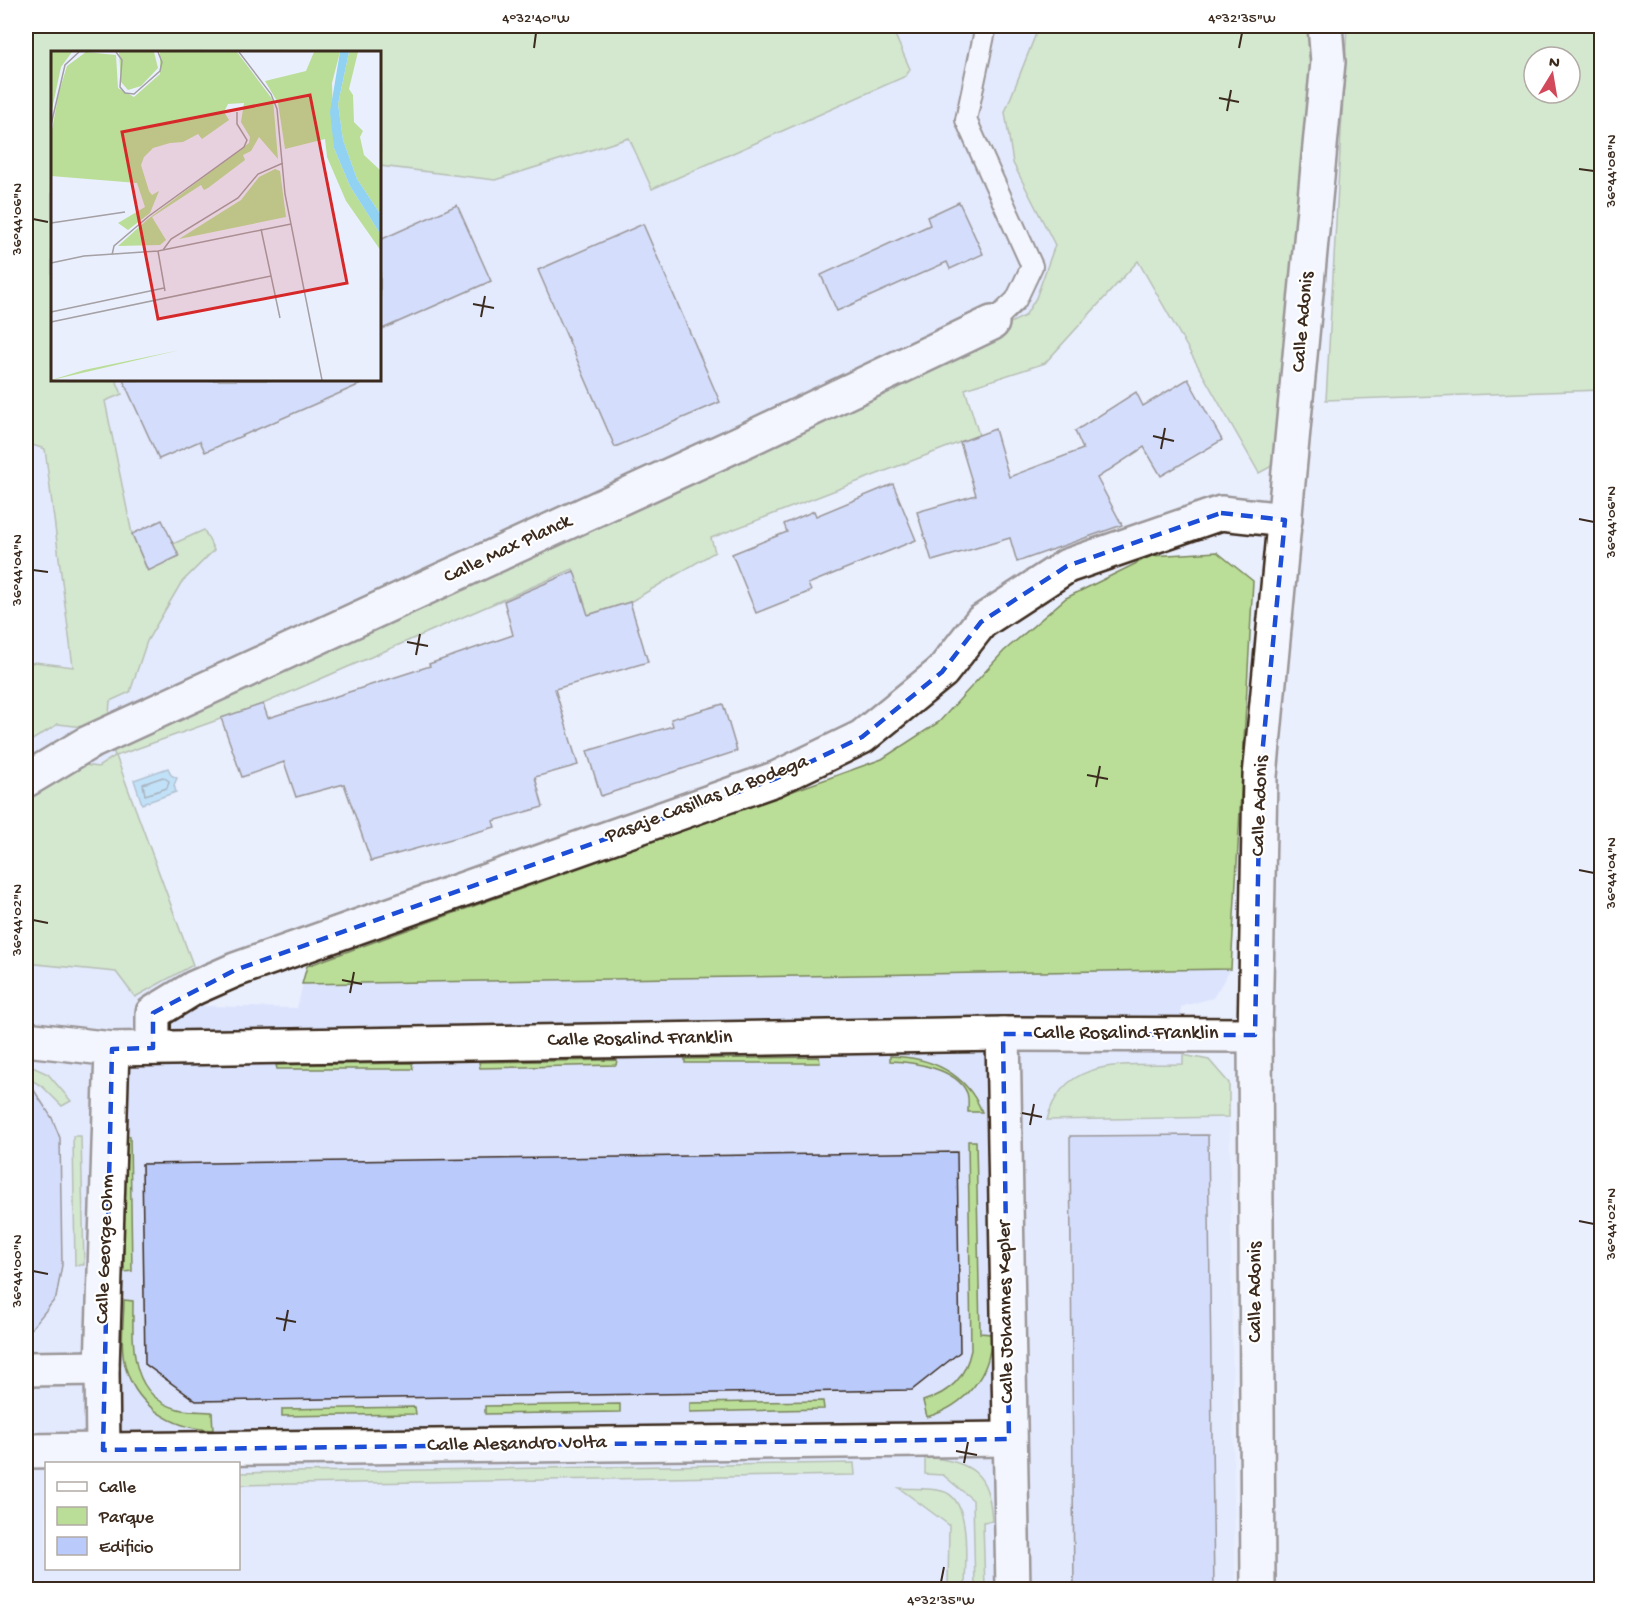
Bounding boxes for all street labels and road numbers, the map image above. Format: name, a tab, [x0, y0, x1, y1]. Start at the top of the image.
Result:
street label: Calle Adonis	[1288, 270, 1320, 373]
street label: Calle Max Planck	[441, 510, 577, 590]
street label: Pasaje Casillas La Bodega	[601, 750, 813, 850]
street label: Calle Adonis	[1248, 755, 1274, 857]
street label: Calle Rosalind Franklin	[1034, 1023, 1219, 1046]
street label: Calle Rosalind Franklin	[547, 1027, 733, 1053]
street label: Calle George Ohm	[92, 1174, 120, 1324]
street label: Calle Johannes Kepler	[994, 1218, 1020, 1404]
street label: Calle Adonis	[1245, 1241, 1268, 1342]
street label: Calle Alesandro Volta	[427, 1432, 608, 1458]

